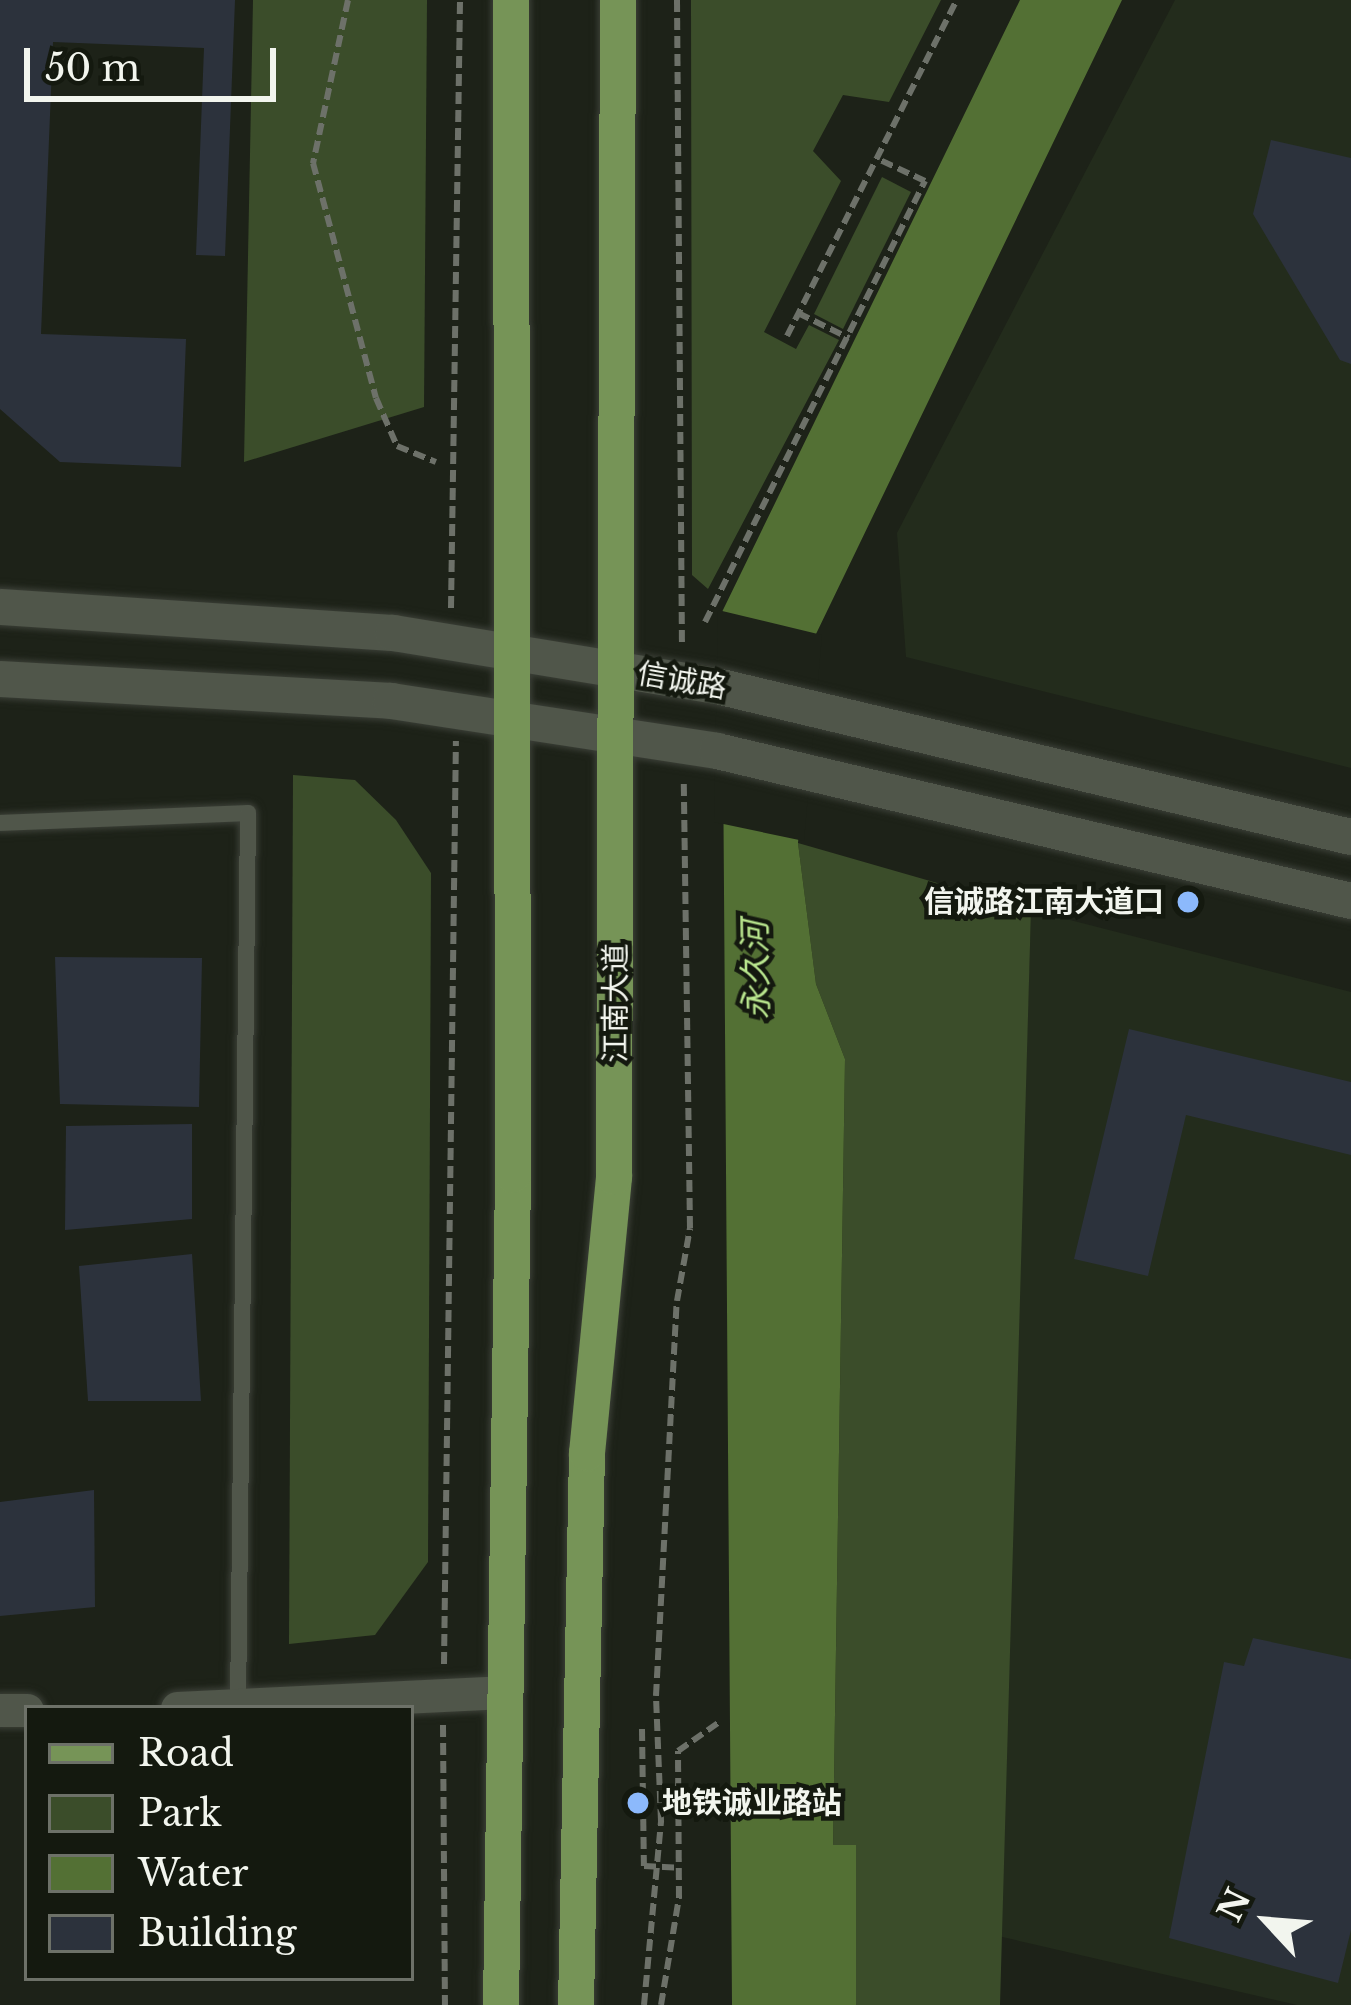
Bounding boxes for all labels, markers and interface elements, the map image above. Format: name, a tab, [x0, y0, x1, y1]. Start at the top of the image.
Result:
scale bar	[30, 24, 282, 98]
text: 50 m	[45, 46, 140, 91]
street label: 信诚路	[635, 655, 729, 707]
place label: 信诚路江南大道口	[924, 884, 1164, 920]
marker: 信诚路江南大道口	[1175, 889, 1201, 915]
water label: 永久河	[735, 920, 777, 1020]
street label: 江南大道	[598, 943, 634, 1063]
legend	[24, 1705, 414, 1981]
text: Road	[138, 1731, 234, 1776]
place label: 地铁诚业路站	[662, 1785, 842, 1821]
marker: 地铁诚业路站	[625, 1790, 651, 1816]
text: Park	[138, 1791, 222, 1836]
text: Water	[138, 1851, 249, 1896]
north arrow	[1207, 1861, 1327, 1981]
text: N	[1209, 1882, 1259, 1928]
text: Building	[138, 1911, 296, 1956]

